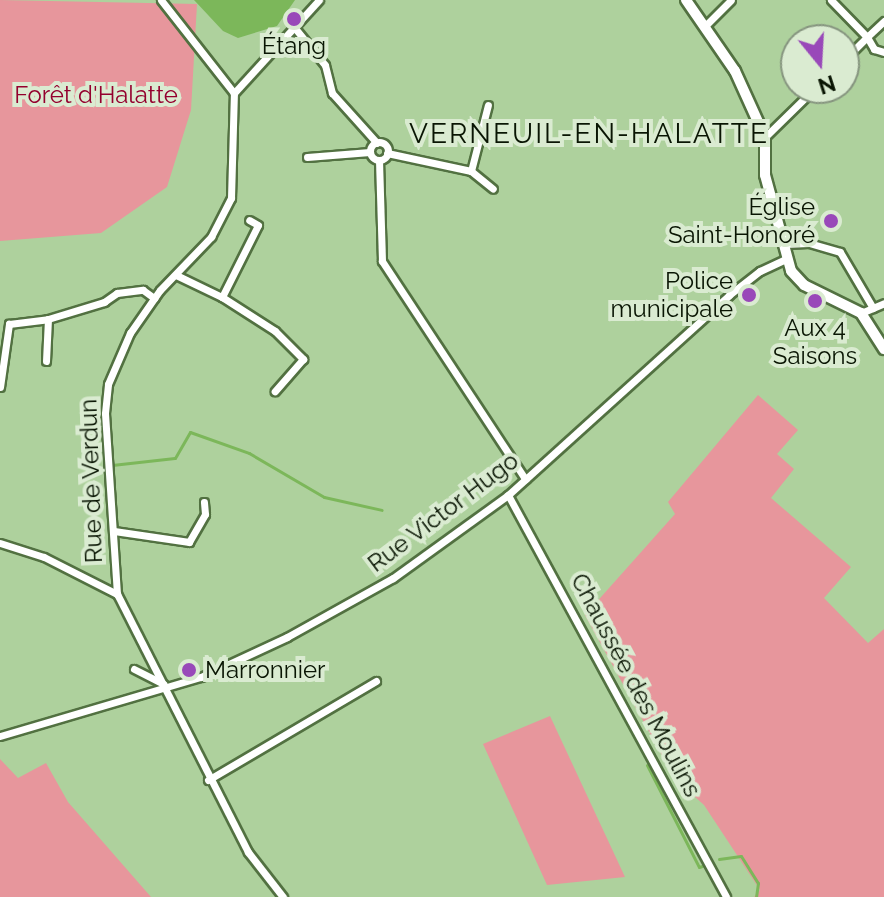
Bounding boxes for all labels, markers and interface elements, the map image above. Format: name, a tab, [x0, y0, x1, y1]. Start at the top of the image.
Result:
marker: Étang	[285, 10, 303, 28]
north arrow	[780, 24, 860, 104]
place label: Étang	[262, 32, 326, 60]
text: N	[815, 70, 839, 100]
park label: Forêt d'Halatte	[14, 81, 178, 109]
district label: VERNEUIL-EN-HALATTE	[409, 117, 769, 151]
place label: Église Saint-Honoré	[668, 193, 815, 249]
marker: Église Saint-Honoré	[822, 212, 840, 230]
place label: Police municipale	[611, 267, 733, 323]
marker: Police municipale	[740, 286, 758, 304]
marker: Aux 4 Saisons	[806, 292, 824, 310]
place label: Aux 4 Saisons	[773, 314, 857, 370]
street label: Rue de Verdun	[74, 398, 108, 564]
street label: Rue Victor Hugo	[362, 446, 524, 578]
street label: Chaussée des Moulins	[565, 568, 707, 802]
place label: Marronnier	[205, 656, 325, 684]
marker: Marronnier	[180, 661, 198, 679]

